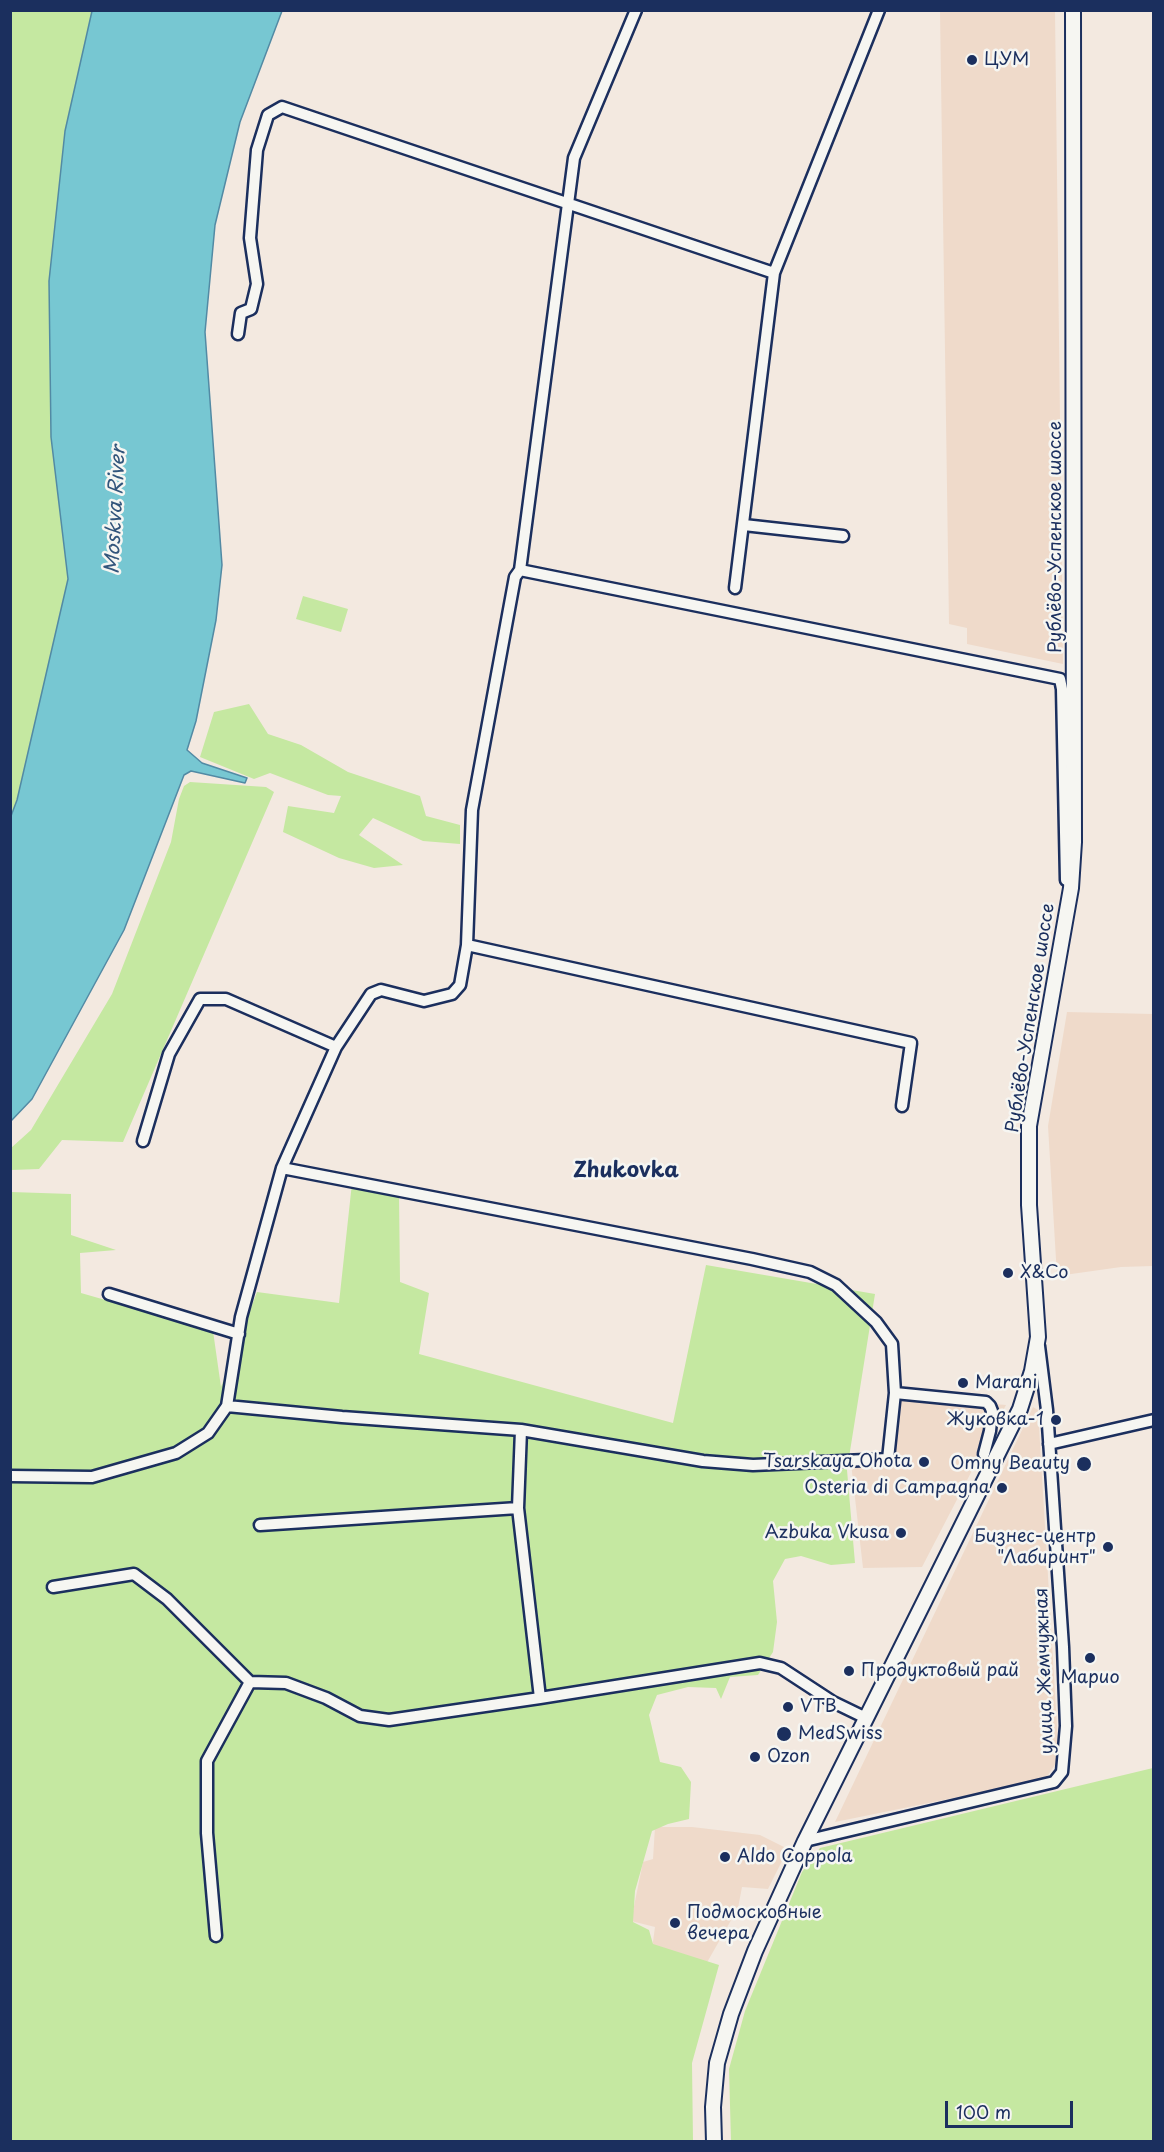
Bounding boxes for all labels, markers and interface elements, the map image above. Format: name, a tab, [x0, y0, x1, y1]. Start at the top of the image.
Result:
place label: ЦУМ	[984, 49, 1029, 71]
marker: ЦУМ	[965, 53, 979, 67]
street label: Рублёво-Успенское шоссе	[1045, 421, 1067, 653]
water label: Moskva River	[101, 445, 131, 575]
street label: Рублёво-Успенское шоссе	[1002, 902, 1060, 1134]
district label: Zhukovka	[573, 1158, 679, 1184]
place label: X&Co	[1020, 1262, 1069, 1284]
marker: X&Co	[1001, 1266, 1015, 1280]
place label: Marani	[975, 1372, 1037, 1394]
marker: Marani	[956, 1376, 970, 1390]
place label: Жуковка-1	[946, 1409, 1044, 1431]
marker: Жуковка-1	[1049, 1413, 1063, 1427]
place label: Tsarskaya Ohota	[763, 1451, 912, 1473]
place label: Omny Beauty	[950, 1453, 1070, 1475]
marker: Tsarskaya Ohota	[917, 1455, 931, 1469]
marker: Omny Beauty	[1075, 1455, 1093, 1473]
place label: Osteria di Campagna	[804, 1477, 990, 1499]
marker: Osteria di Campagna	[995, 1481, 1009, 1495]
place label: Azbuka Vkusa	[765, 1522, 889, 1544]
marker: Azbuka Vkusa	[894, 1526, 908, 1540]
place label: Бизнес-центр "Лабиринт"	[974, 1526, 1096, 1568]
marker: Бизнес-центр "Лабиринт"	[1101, 1540, 1115, 1554]
street label: улица Жемчужная	[1031, 1587, 1059, 1755]
marker: Марио	[1083, 1651, 1097, 1665]
place label: Продуктовый рай	[861, 1660, 1019, 1682]
marker: Продуктовый рай	[842, 1664, 856, 1678]
place label: Марио	[1060, 1667, 1120, 1689]
place label: VTB	[800, 1696, 837, 1718]
marker: VTB	[781, 1700, 795, 1714]
place label: MedSwiss	[798, 1723, 882, 1745]
marker: MedSwiss	[775, 1725, 793, 1743]
place label: Ozon	[767, 1746, 810, 1768]
marker: Ozon	[748, 1750, 762, 1764]
place label: Aldo Coppola	[737, 1846, 853, 1868]
marker: Aldo Coppola	[718, 1850, 732, 1864]
place label: Подмосковные вечера	[687, 1902, 822, 1944]
marker: Подмосковные вечера	[668, 1916, 682, 1930]
scale bar	[948, 2089, 1076, 2127]
text: 100 m	[956, 2098, 1011, 2125]

